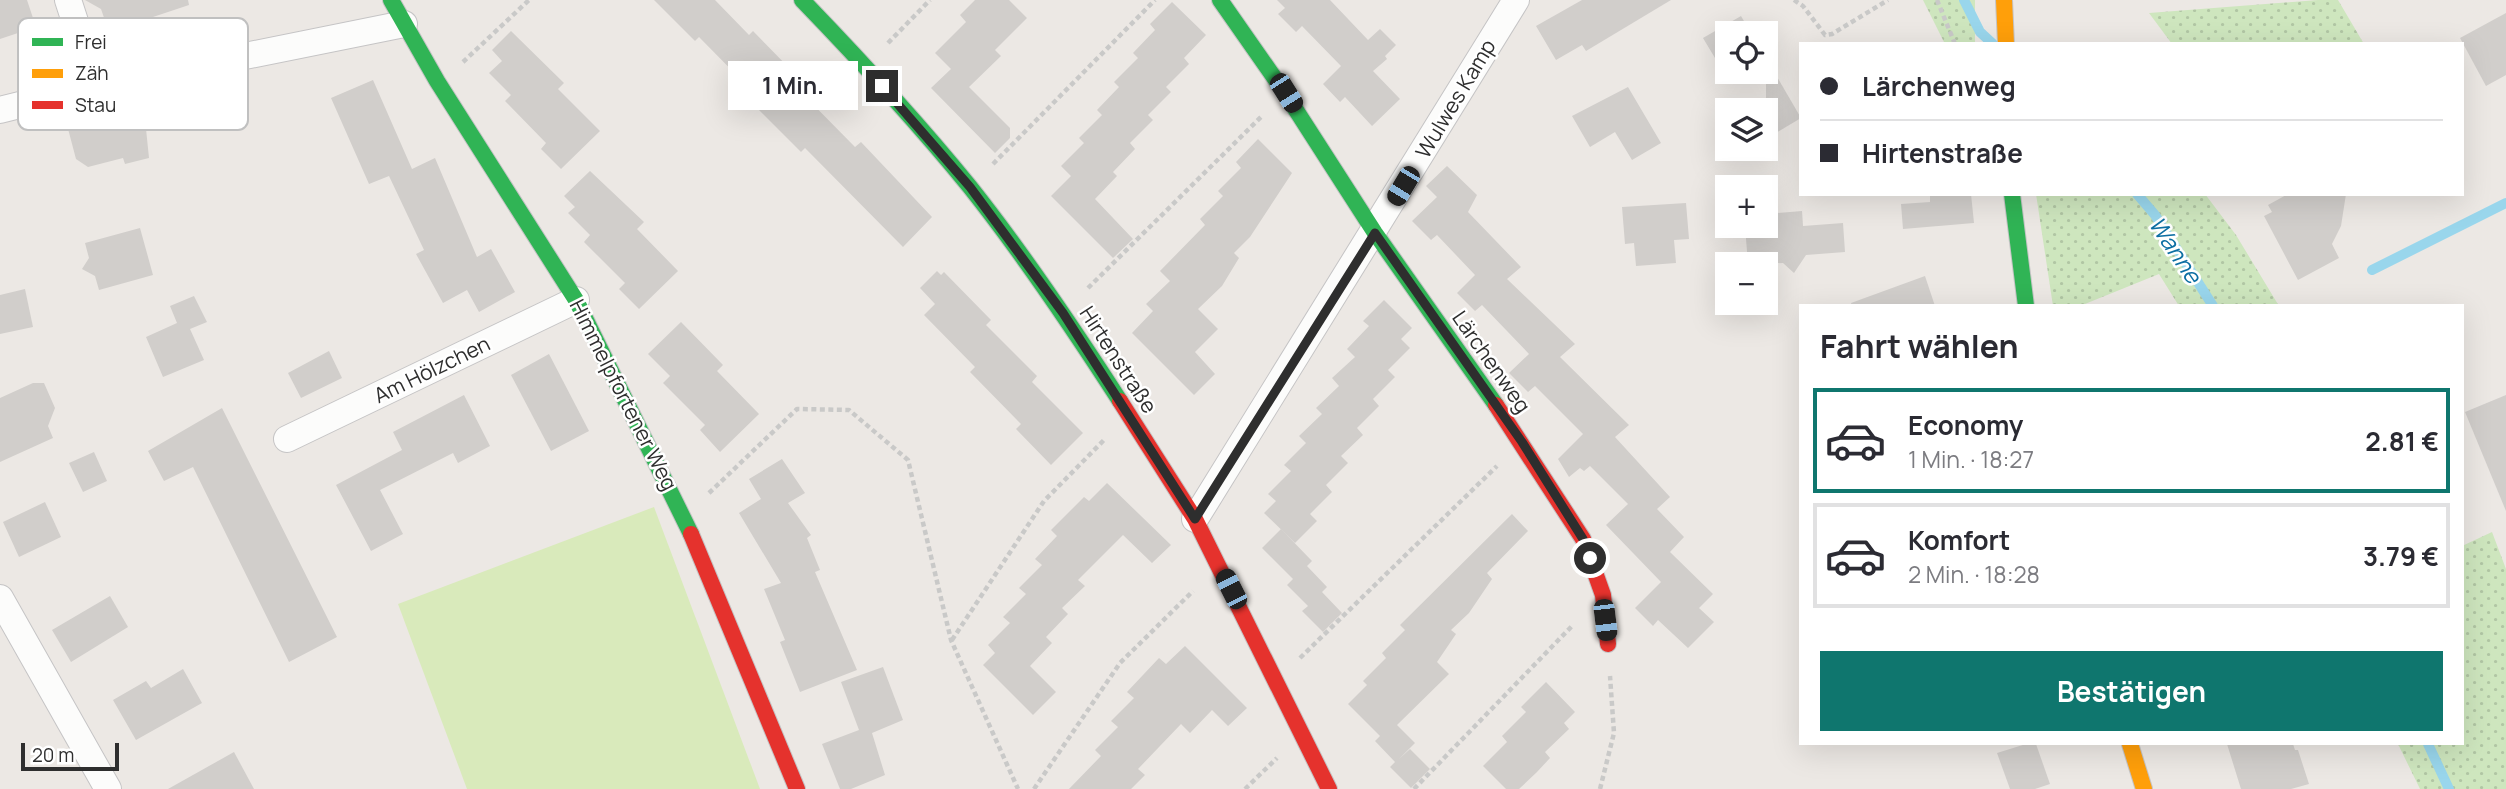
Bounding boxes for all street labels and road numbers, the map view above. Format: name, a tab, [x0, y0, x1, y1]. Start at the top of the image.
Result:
street label: Wulwes Kamp	[1409, 34, 1502, 163]
street label: Himmelpfortener Weg	[564, 294, 684, 495]
street label: Hirtenstraße	[1074, 301, 1164, 418]
street label: Lärchenweg	[1446, 305, 1537, 418]
street label: Am Hölzchen	[369, 329, 494, 409]

